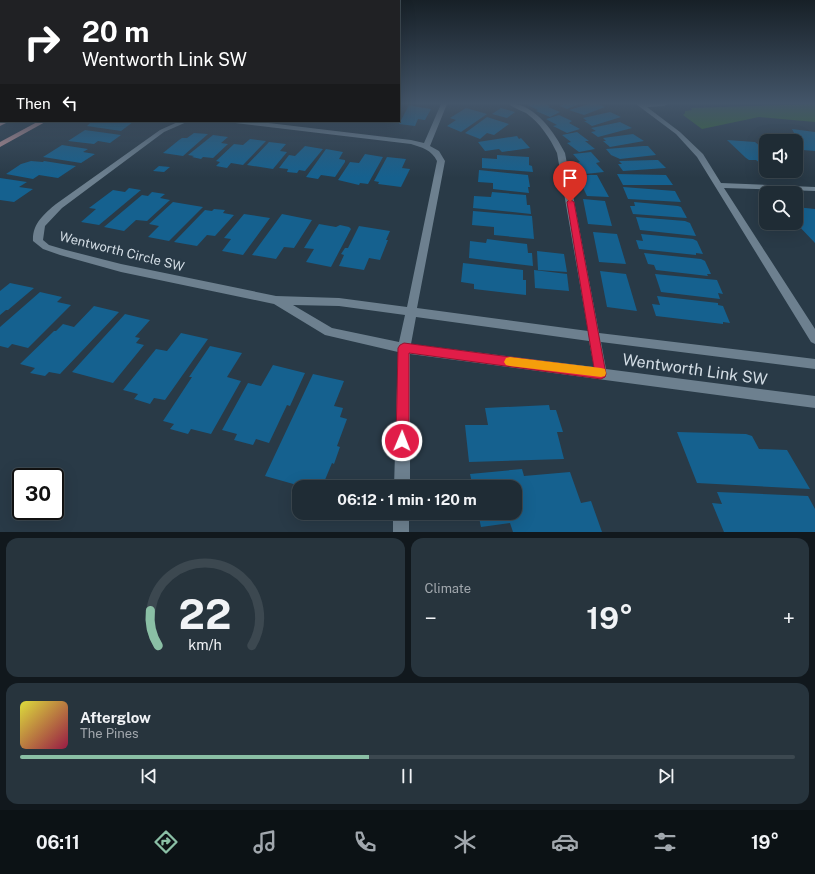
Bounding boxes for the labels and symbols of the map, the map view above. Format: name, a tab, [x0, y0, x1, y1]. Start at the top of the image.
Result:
pin	[553, 161, 587, 202]
street label: Wentworth Circle SW	[58, 229, 187, 274]
street label: Wentworth Link SW	[621, 350, 769, 389]
position arrow	[381, 420, 423, 462]
speed limit sign: 30	[12, 468, 64, 520]

